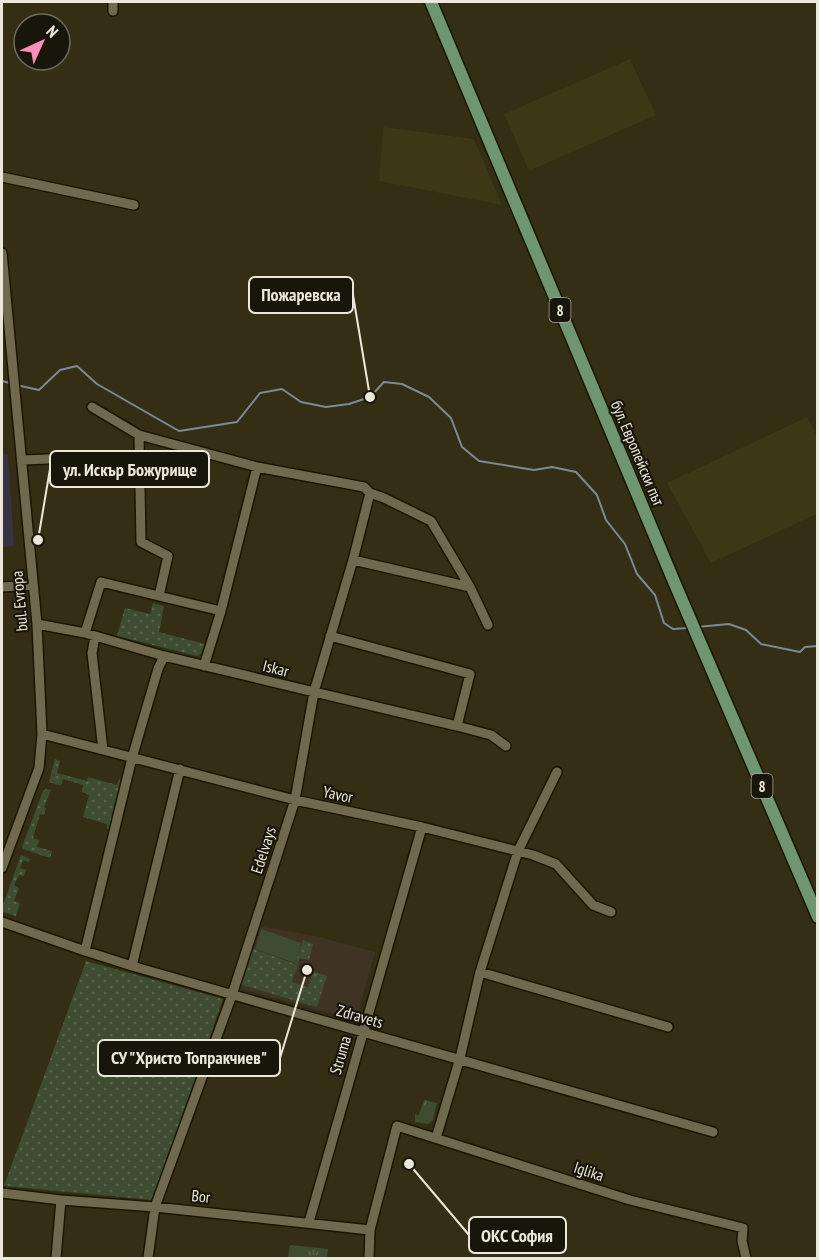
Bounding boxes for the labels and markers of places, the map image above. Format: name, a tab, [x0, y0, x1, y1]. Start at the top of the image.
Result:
callout: Пожаревска	[249, 277, 353, 313]
callout: ул. Искър Божурище	[50, 451, 209, 487]
callout: СУ "Христо Топракчиев"	[98, 1040, 280, 1076]
callout: ОКС София	[469, 1217, 566, 1253]

